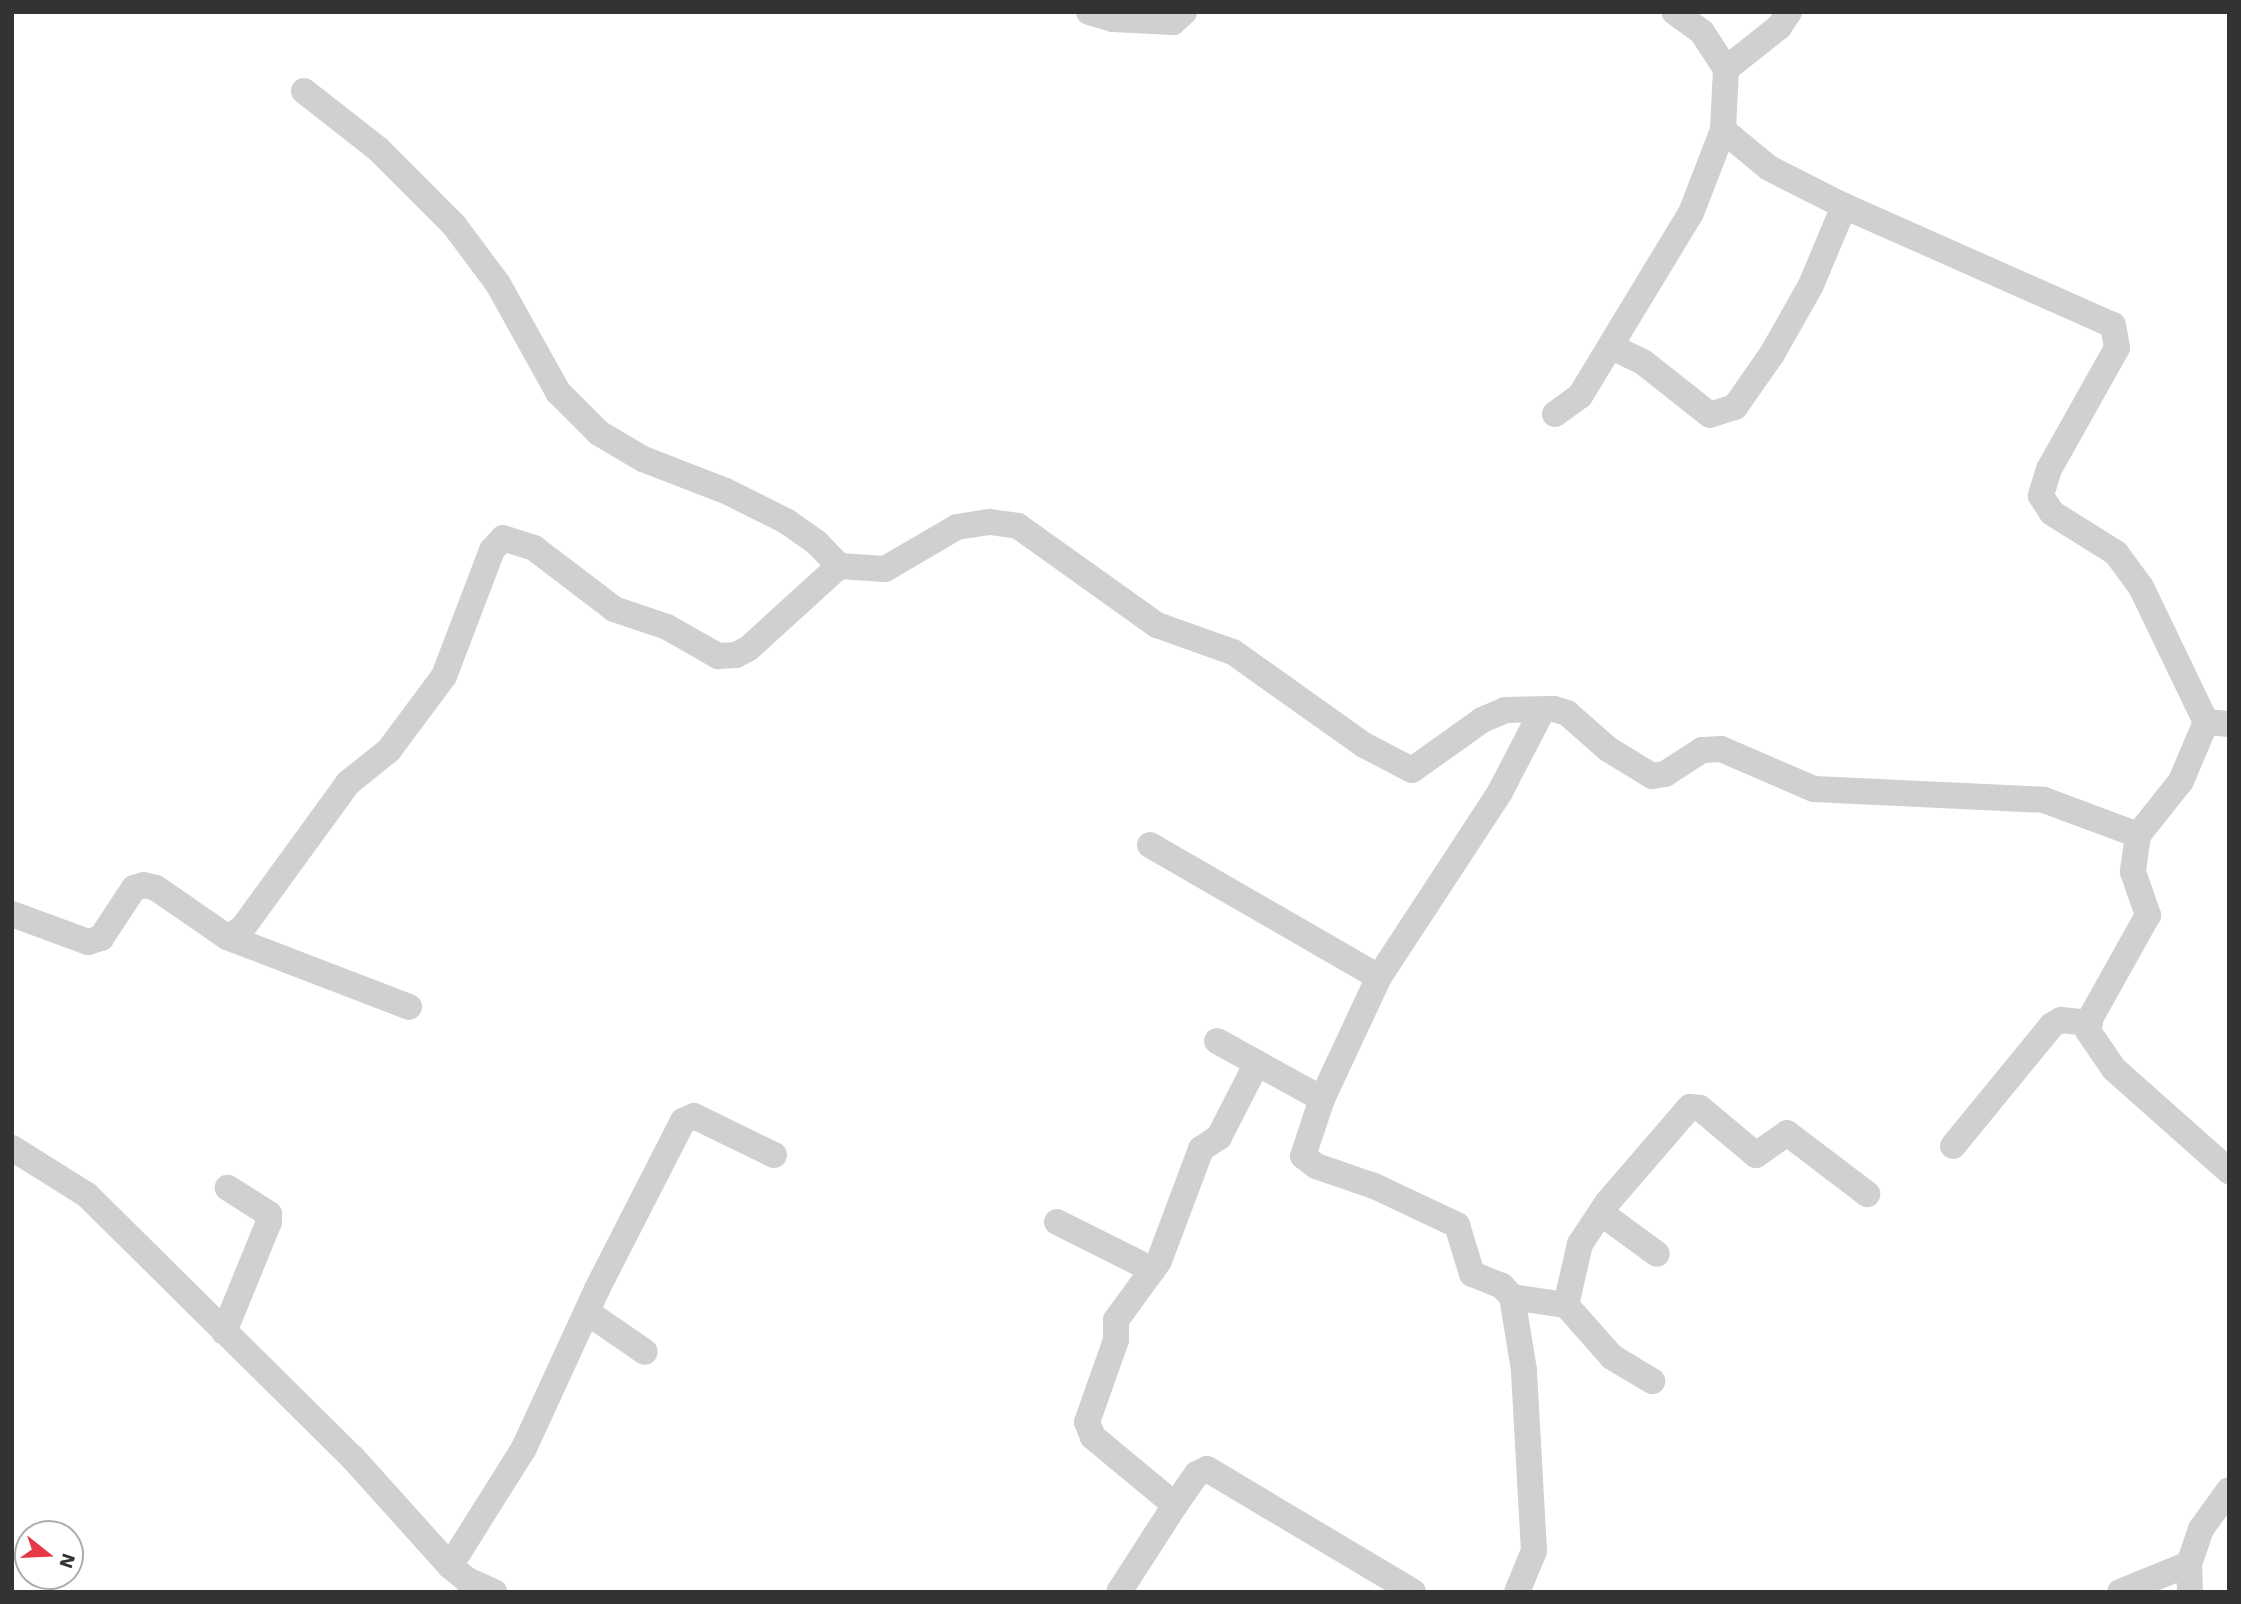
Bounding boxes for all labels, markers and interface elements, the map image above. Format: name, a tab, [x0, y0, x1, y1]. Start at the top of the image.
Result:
north arrow	[14, 1520, 84, 1590]
text: N	[54, 1551, 81, 1571]

